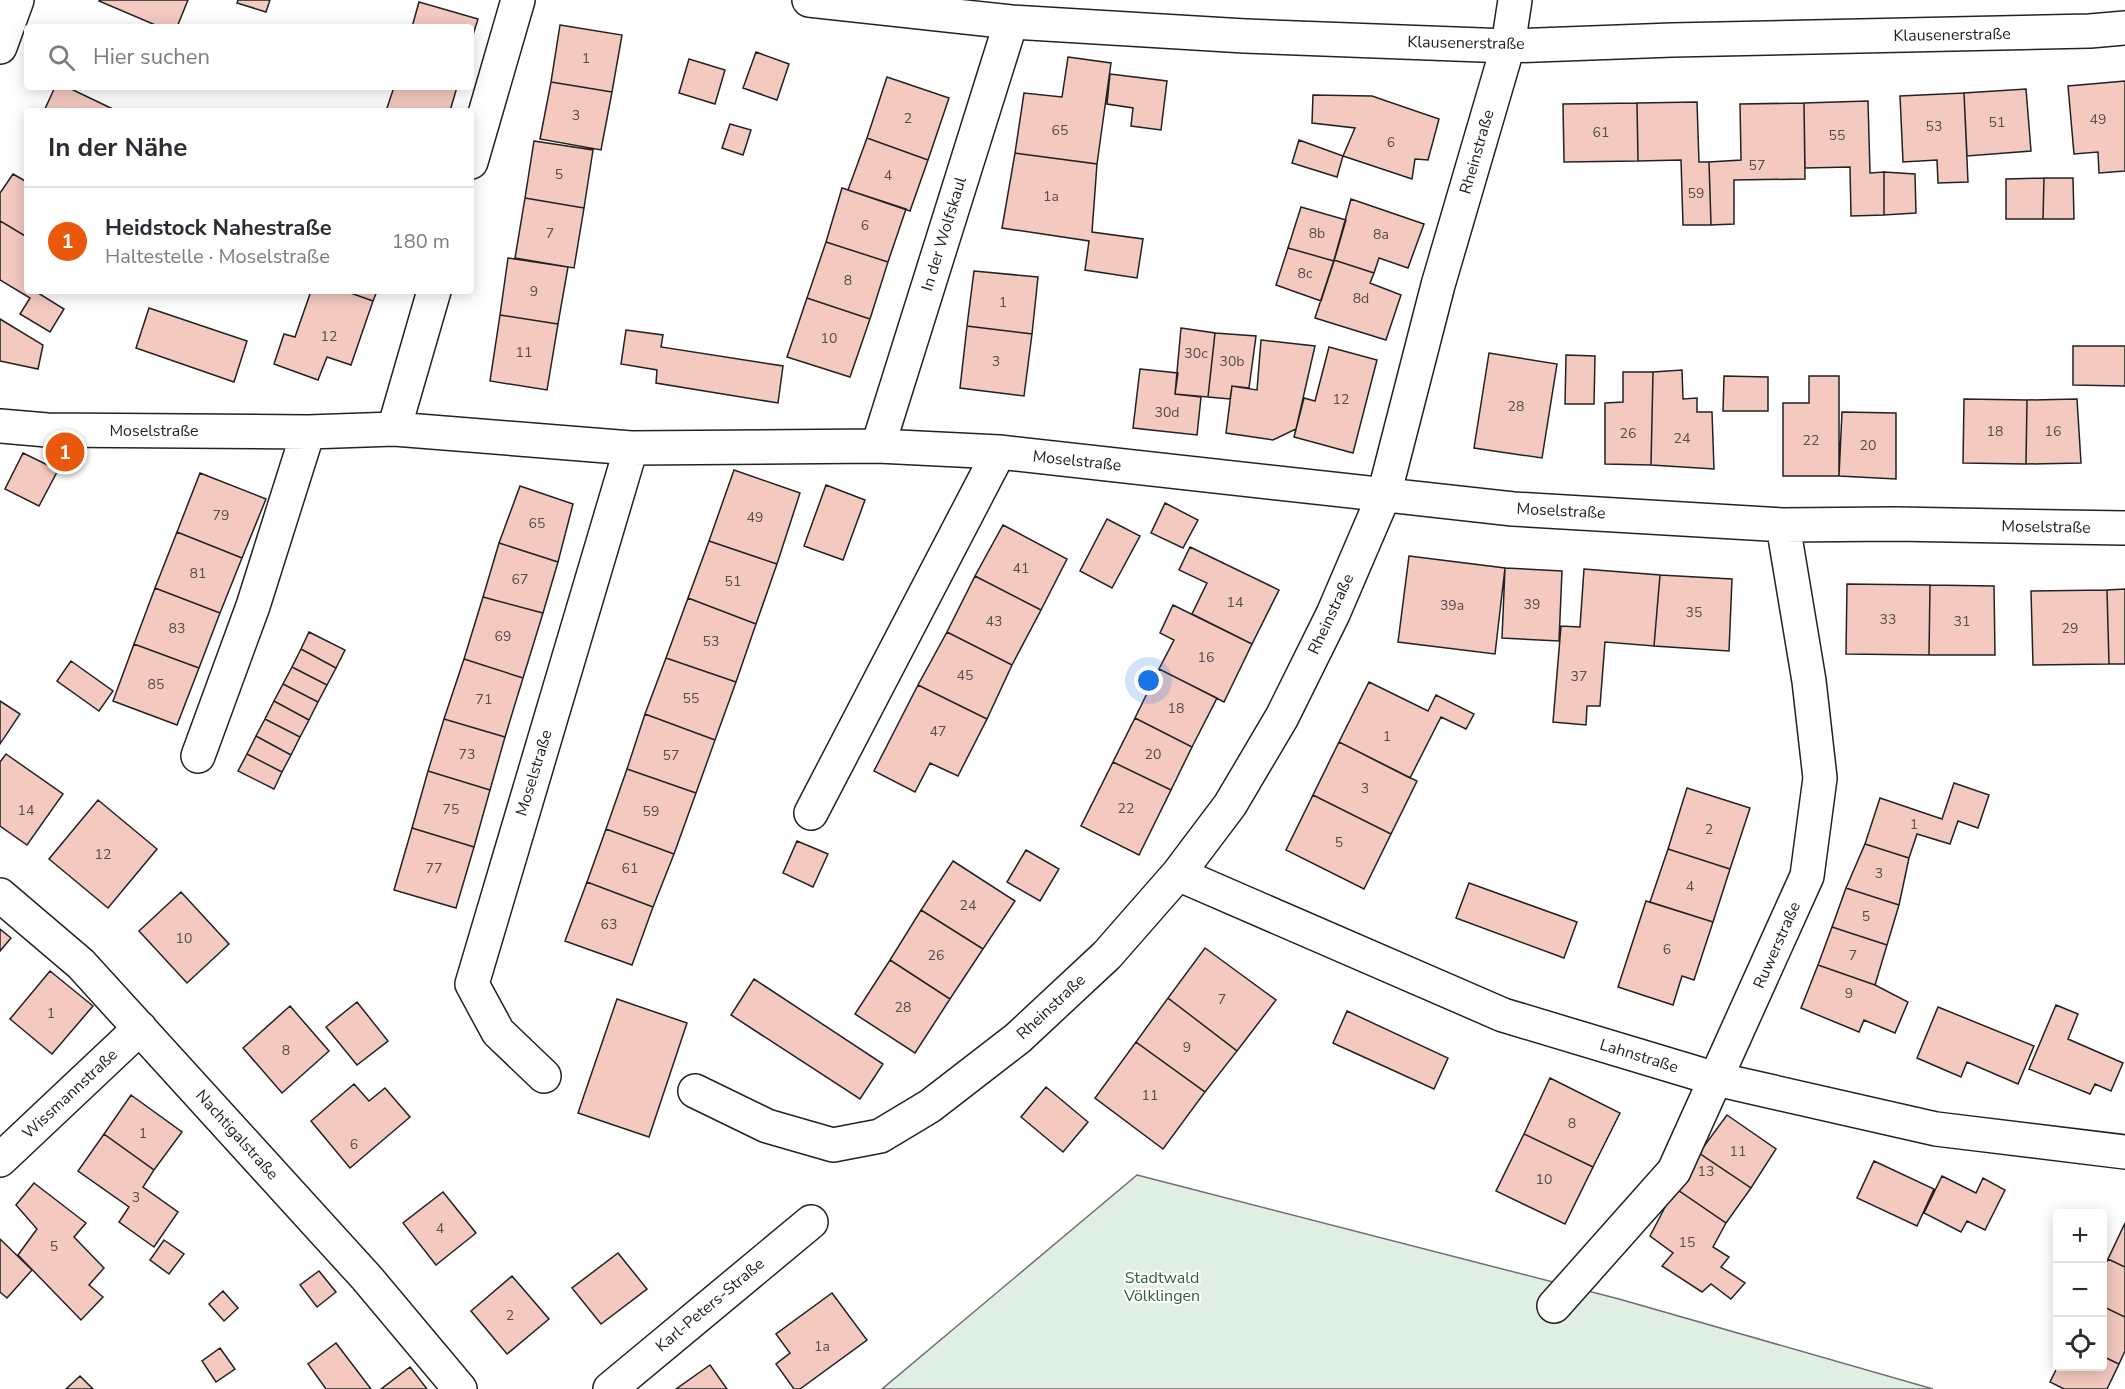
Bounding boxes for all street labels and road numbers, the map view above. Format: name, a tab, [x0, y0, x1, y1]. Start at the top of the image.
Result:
street label: Klausenerstraße	[1893, 23, 2011, 47]
street label: Klausenerstraße	[1407, 31, 1525, 55]
street label: Rheinstraße	[1454, 107, 1500, 197]
street label: In der Wolfskaul	[916, 174, 972, 294]
street label: Moselstraße	[109, 420, 199, 442]
street label: Moselstraße	[1032, 445, 1122, 477]
street label: Moselstraße	[1516, 498, 1606, 524]
street label: Moselstraße	[2001, 515, 2091, 539]
street label: Rheinstraße	[1303, 570, 1359, 658]
street label: Moselstraße	[510, 727, 558, 819]
street label: Ruwerstraße	[1748, 898, 1806, 992]
street label: Rheinstraße	[1012, 969, 1090, 1045]
street label: Lahnstraße	[1597, 1034, 1681, 1078]
street label: Wissmannstraße	[18, 1044, 122, 1144]
street label: Nachtigalstraße	[191, 1085, 283, 1185]
street label: Karl-Peters-Straße	[651, 1253, 769, 1357]

